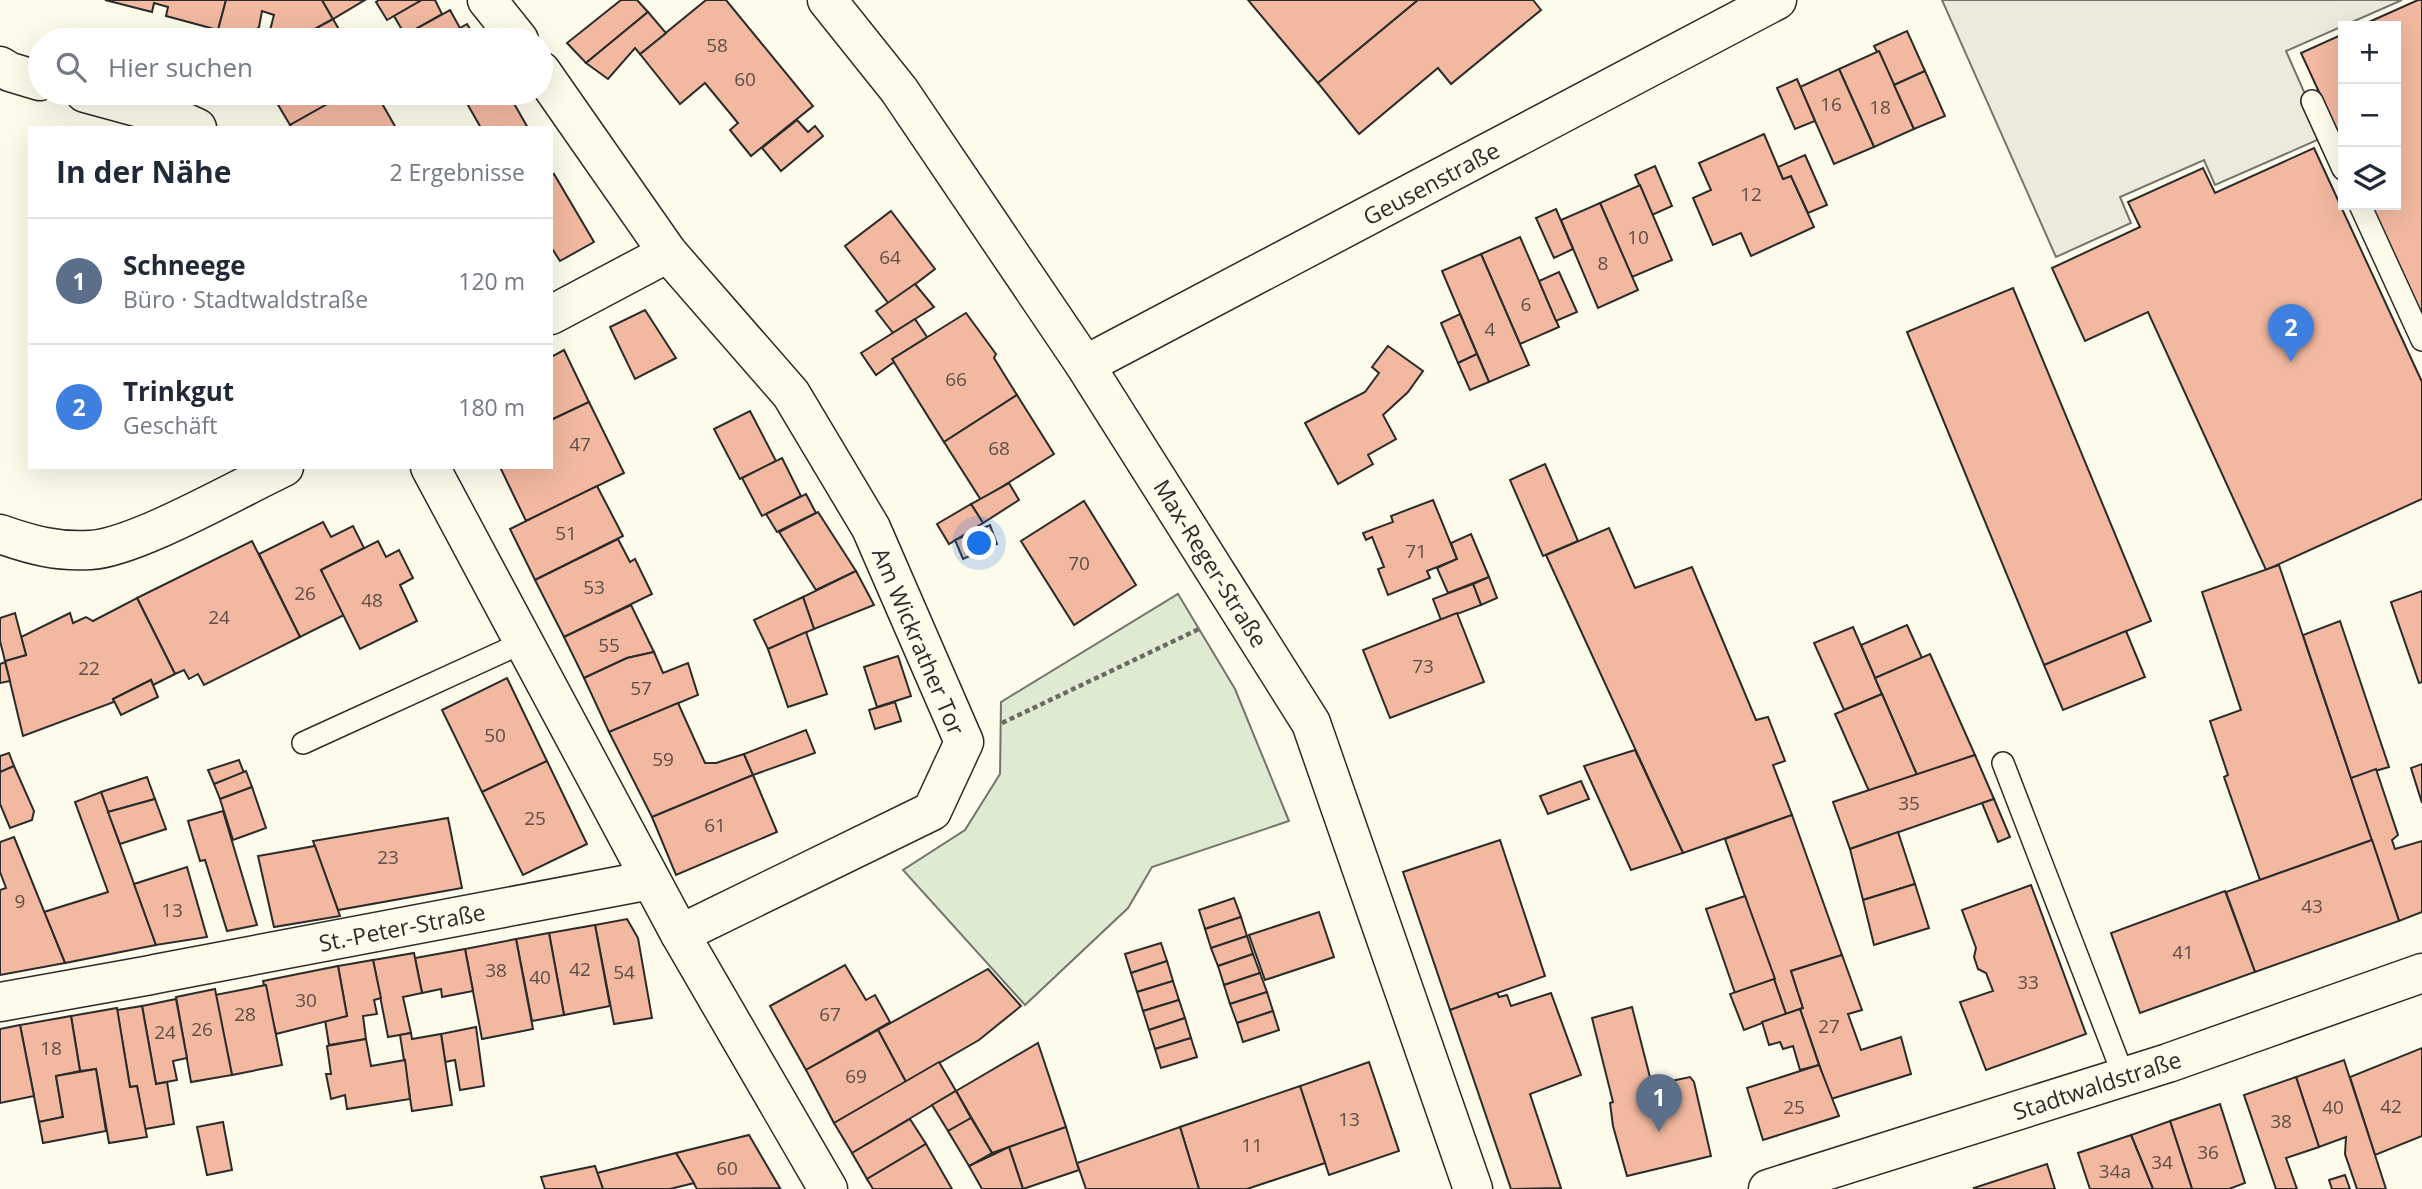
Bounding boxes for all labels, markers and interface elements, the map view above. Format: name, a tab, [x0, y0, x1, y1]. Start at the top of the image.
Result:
map controls	[2338, 21, 2401, 210]
button: +	[2338, 21, 2401, 84]
search box	[28, 28, 553, 105]
house number: 58	[706, 32, 728, 58]
icon: search	[52, 48, 90, 86]
text: Hier suchen	[108, 49, 253, 85]
house number: 60	[734, 66, 756, 92]
button: −	[2338, 84, 2401, 147]
house number: 16	[1820, 91, 1842, 117]
house number: 18	[1869, 94, 1891, 120]
street label: Geusenstraße	[1357, 134, 1505, 232]
button: layers	[2338, 147, 2401, 210]
text: In der Nähe	[56, 151, 232, 192]
text: 2 Ergebnisse	[389, 156, 525, 188]
house number: 12	[1740, 181, 1762, 207]
house number: 10	[1627, 224, 1649, 250]
house number: 64	[879, 244, 901, 270]
text: Schneege	[123, 247, 246, 283]
house number: 8	[1598, 250, 1608, 276]
text: 1	[72, 265, 86, 297]
text: 120 m	[458, 265, 525, 297]
text: Büro · Stadtwaldstraße	[123, 283, 368, 315]
house number: 6	[1521, 291, 1531, 317]
pin: 2	[2268, 304, 2314, 362]
house number: 4	[1485, 316, 1496, 342]
house number: 66	[945, 366, 967, 392]
text: Trinkgut	[123, 373, 234, 409]
text: 2	[72, 391, 86, 423]
text: 180 m	[458, 391, 525, 423]
text: Geschäft	[123, 409, 217, 441]
house number: 47	[569, 431, 591, 457]
house number: 68	[988, 435, 1010, 461]
street label: Max-Reger-Straße	[1146, 473, 1276, 653]
house number: 51	[555, 520, 577, 546]
your location	[962, 526, 996, 560]
house number: 71	[1405, 538, 1427, 564]
street label: Am Wickrather Tor	[865, 542, 973, 740]
house number: 70	[1068, 550, 1090, 576]
house number: 53	[583, 574, 605, 600]
house number: 26	[294, 580, 316, 606]
house number: 48	[361, 587, 383, 613]
house number: 24	[208, 604, 230, 630]
house number: 55	[598, 632, 620, 658]
house number: 73	[1412, 653, 1434, 679]
house number: 22	[78, 655, 100, 681]
house number: 57	[630, 675, 652, 701]
house number: 50	[484, 722, 506, 748]
house number: 59	[652, 746, 674, 772]
house number: 35	[1898, 790, 1920, 816]
house number: 25	[524, 805, 546, 831]
house number: 61	[704, 812, 726, 838]
house number: 23	[377, 844, 399, 870]
house number: 9	[15, 888, 25, 914]
house number: 43	[2301, 893, 2323, 919]
street label: St.-Peter-Straße	[316, 895, 488, 959]
house number: 13	[161, 897, 183, 923]
house number: 41	[2172, 939, 2194, 965]
house number: 42	[569, 956, 591, 982]
house number: 38	[485, 957, 507, 983]
house number: 54	[613, 959, 635, 985]
house number: 40	[529, 964, 551, 990]
house number: 33	[2017, 969, 2039, 995]
house number: 30	[295, 987, 317, 1013]
house number: 28	[234, 1001, 256, 1027]
house number: 67	[819, 1001, 841, 1027]
house number: 27	[1818, 1013, 1840, 1039]
house number: 26	[191, 1016, 213, 1042]
house number: 24	[154, 1019, 176, 1045]
house number: 18	[40, 1035, 62, 1061]
street label: Stadtwaldstraße	[2009, 1043, 2185, 1127]
house number: 69	[845, 1063, 867, 1089]
pin: 1	[1636, 1074, 1682, 1132]
house number: 42	[2380, 1093, 2402, 1119]
house number: 25	[1783, 1094, 1805, 1120]
house number: 40	[2322, 1094, 2344, 1120]
house number: 13	[1338, 1106, 1360, 1132]
house number: 38	[2270, 1108, 2292, 1134]
house number: 11	[1241, 1132, 1263, 1158]
house number: 36	[2197, 1139, 2219, 1165]
house number: 34	[2151, 1149, 2173, 1175]
house number: 60	[716, 1155, 738, 1181]
house number: 34a	[2099, 1158, 2131, 1184]

